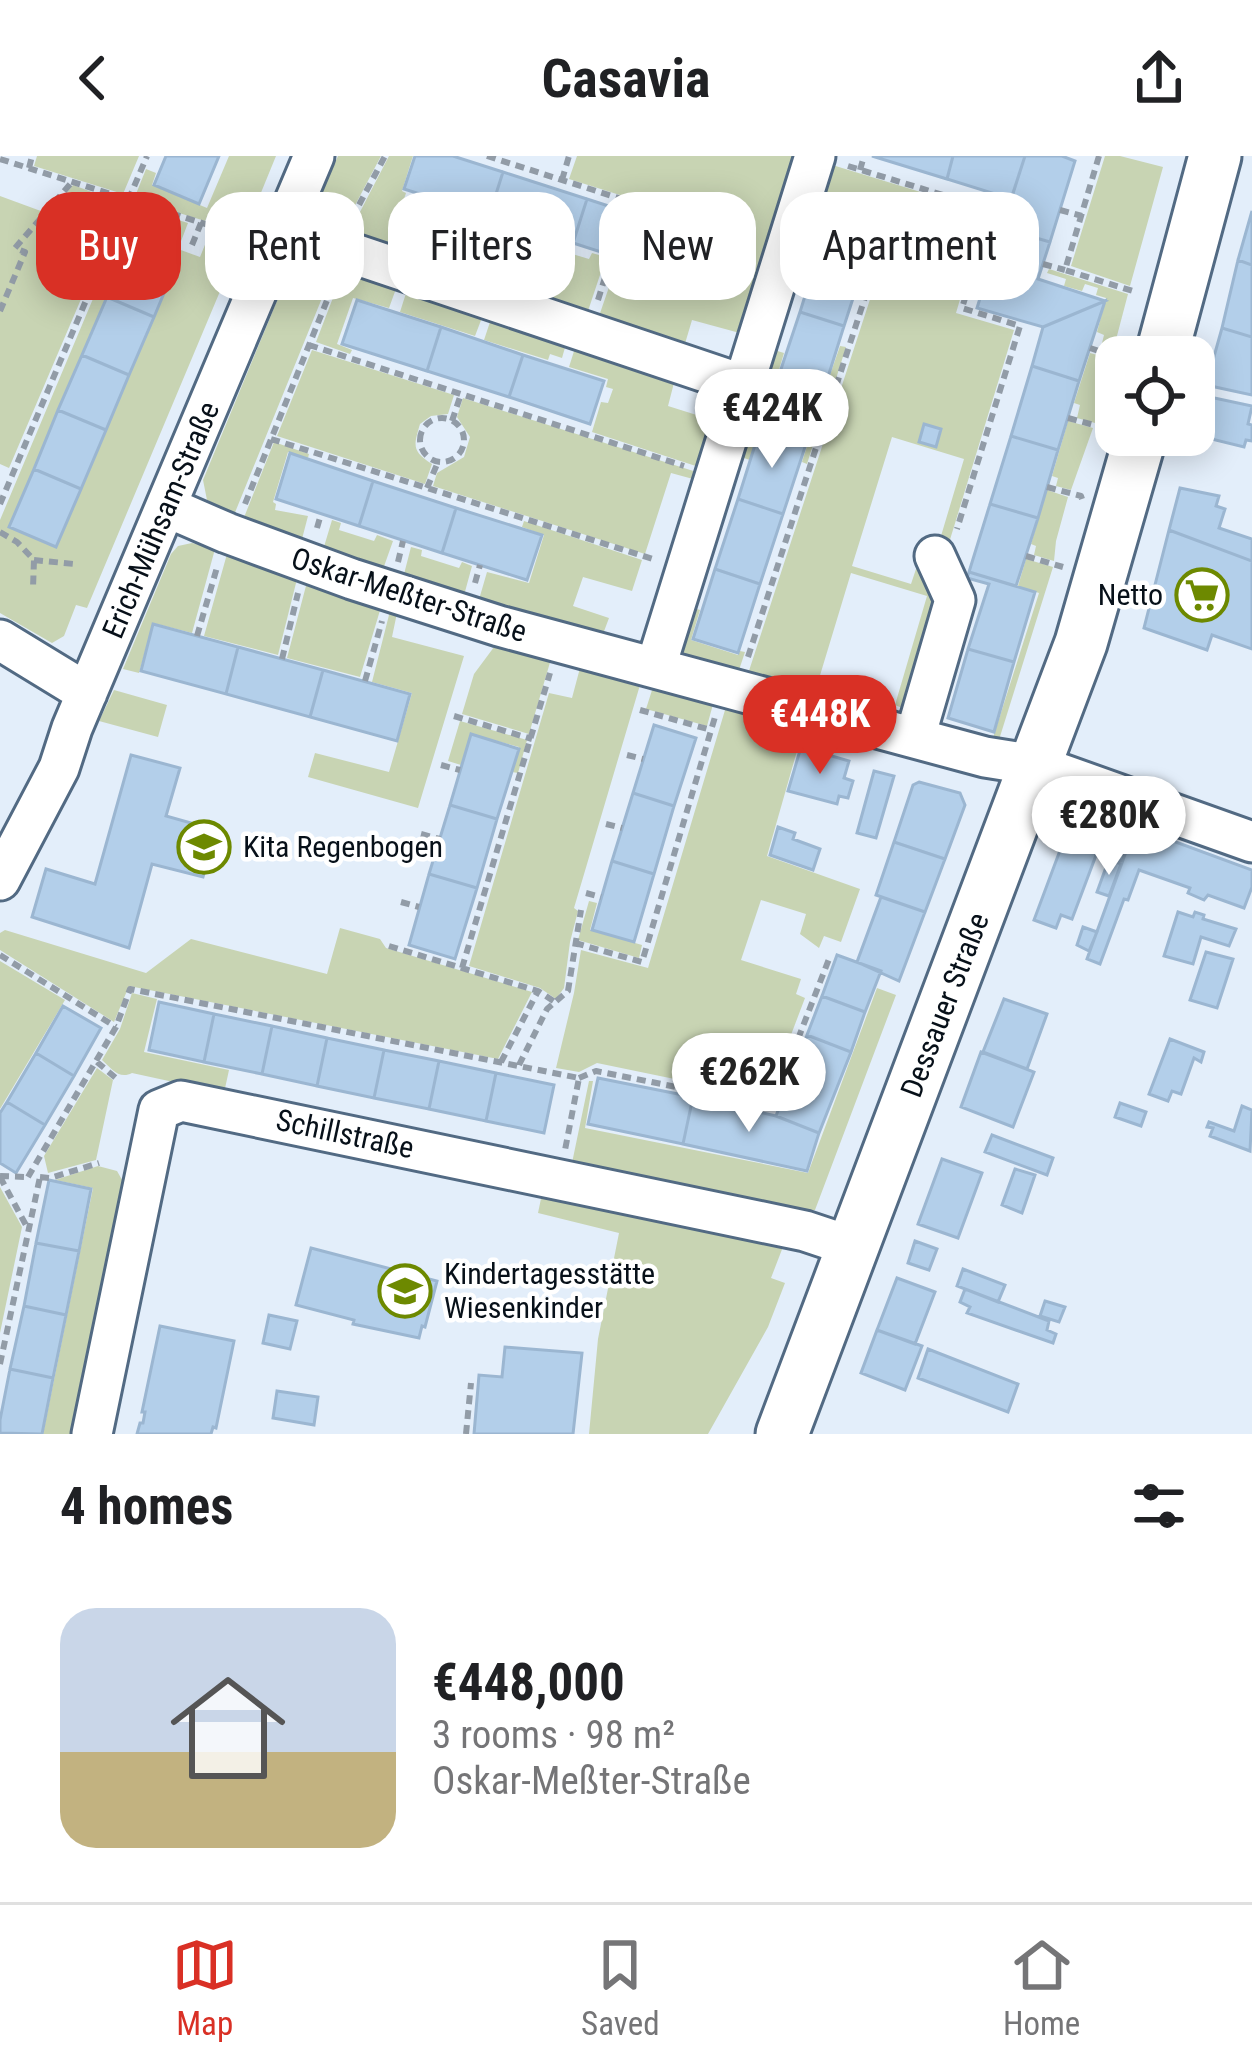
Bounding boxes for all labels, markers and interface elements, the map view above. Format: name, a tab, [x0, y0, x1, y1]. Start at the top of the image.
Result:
icon: back	[60, 45, 126, 111]
icon: share	[1126, 45, 1192, 111]
text: Casavia	[541, 47, 711, 110]
chip: Buy	[36, 192, 181, 300]
chip: Rent	[205, 192, 364, 300]
chip: Filters	[388, 192, 575, 300]
chip: New	[599, 192, 756, 300]
chip: Apartment	[780, 192, 1039, 300]
map controls	[1095, 336, 1215, 456]
button: locate	[1095, 336, 1215, 456]
pin: €424K	[688, 369, 856, 471]
text: €424K	[722, 385, 822, 431]
street label: Erich-Mühsam-Straße	[95, 396, 226, 643]
street label: Oskar-Meßter-Straße	[287, 540, 531, 649]
supermarket icon: Netto	[1174, 567, 1230, 623]
place label: Netto	[1098, 577, 1163, 612]
pin: €448K	[736, 675, 904, 777]
text: €448K	[770, 691, 870, 737]
pin: €280K	[1025, 776, 1193, 878]
text: €280K	[1059, 792, 1159, 838]
school or university icon: Kita Regenbogen	[176, 819, 232, 875]
place label: Kita Regenbogen	[243, 829, 443, 864]
street label: Dessauer Straße	[893, 908, 996, 1102]
pin: €262K	[665, 1033, 833, 1135]
text: €262K	[699, 1049, 799, 1095]
street label: Schillstraße	[273, 1102, 417, 1165]
place label: Kindertagesstätte Wiesenkinder	[444, 1256, 655, 1325]
school or university icon: Kindertagesstätte Wiesenkinder	[377, 1263, 433, 1319]
icon: filters	[1126, 1473, 1192, 1539]
text: 4 homes	[60, 1477, 233, 1536]
text: €448,000	[432, 1653, 625, 1712]
icon: home	[156, 1656, 300, 1800]
text: 3 rooms · 98 m²	[432, 1712, 675, 1758]
text: Oskar-Meßter-Straße	[432, 1758, 751, 1804]
tab: Map	[172, 1932, 238, 2043]
tab: Saved	[581, 1932, 660, 2043]
tab: Home	[1003, 1932, 1080, 2043]

